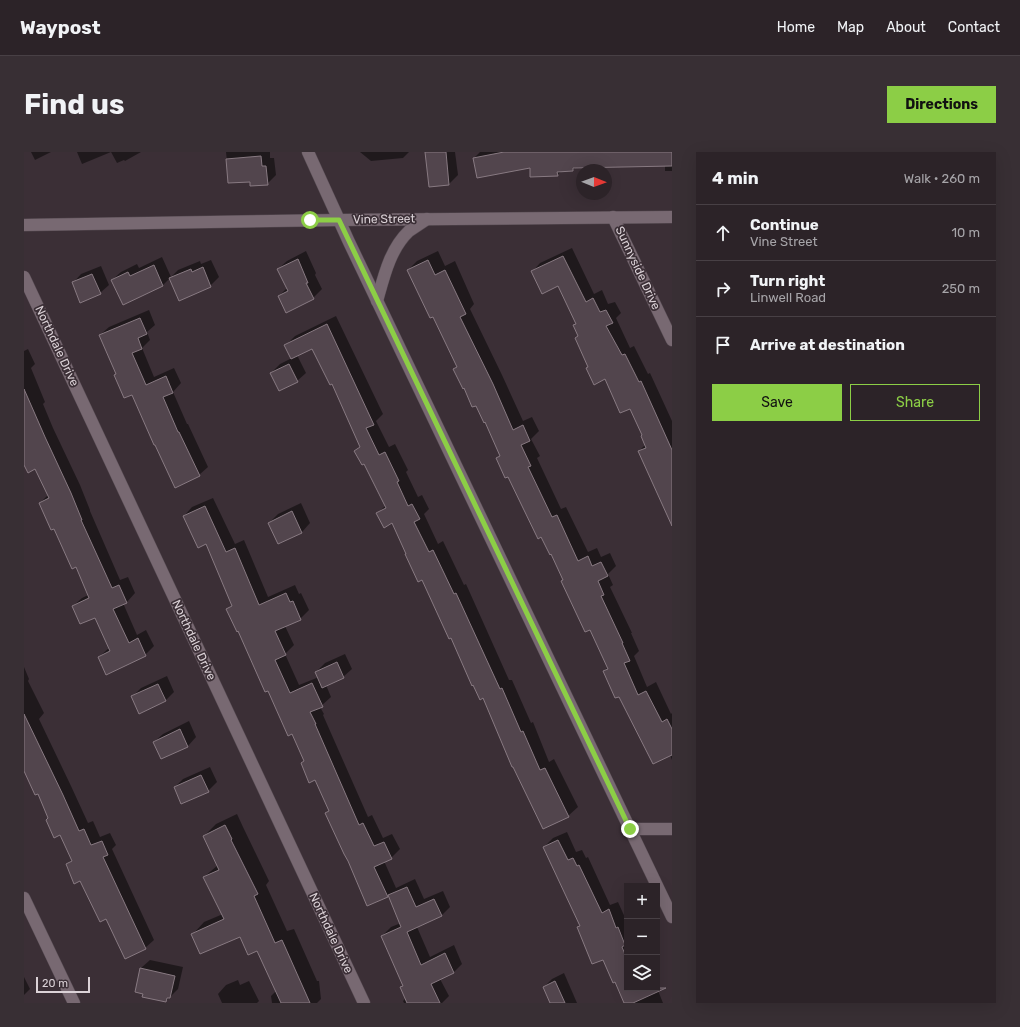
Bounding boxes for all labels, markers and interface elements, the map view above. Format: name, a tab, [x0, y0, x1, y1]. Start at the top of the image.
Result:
text: Waypost	[20, 16, 101, 39]
text: Home	[777, 19, 815, 36]
text: Map	[837, 19, 864, 36]
text: About	[886, 19, 926, 36]
text: Contact	[948, 19, 1000, 36]
button: Directions	[887, 86, 996, 123]
text: Find us	[24, 88, 124, 121]
north arrow	[576, 164, 612, 200]
text: 4 min	[712, 168, 759, 188]
text: Walk · 260 m	[904, 171, 980, 186]
route start	[301, 211, 319, 229]
street label: Vine Street	[353, 211, 416, 227]
text: Continue	[750, 216, 819, 234]
icon: ahead	[712, 222, 734, 244]
street label: Sunnyside Drive	[613, 224, 664, 312]
text: 10 m	[951, 225, 980, 240]
text: Vine Street	[750, 234, 818, 249]
text: Turn right	[750, 272, 825, 290]
icon: right	[712, 278, 734, 300]
text: 250 m	[942, 281, 980, 296]
text: Linwell Road	[750, 290, 826, 305]
street label: Northdale Drive	[32, 304, 82, 389]
icon: arrive	[712, 334, 734, 356]
text: Arrive at destination	[750, 336, 905, 354]
button: Save	[712, 384, 842, 421]
button: Share	[850, 384, 980, 421]
street label: Northdale Drive	[169, 598, 219, 683]
route end	[621, 820, 639, 838]
map controls	[624, 883, 660, 991]
button: +	[624, 883, 660, 919]
street label: Northdale Drive	[306, 891, 356, 976]
button: −	[624, 919, 660, 955]
button: layers	[624, 955, 660, 991]
scale bar	[36, 975, 90, 994]
text: 20 m	[42, 977, 68, 990]

